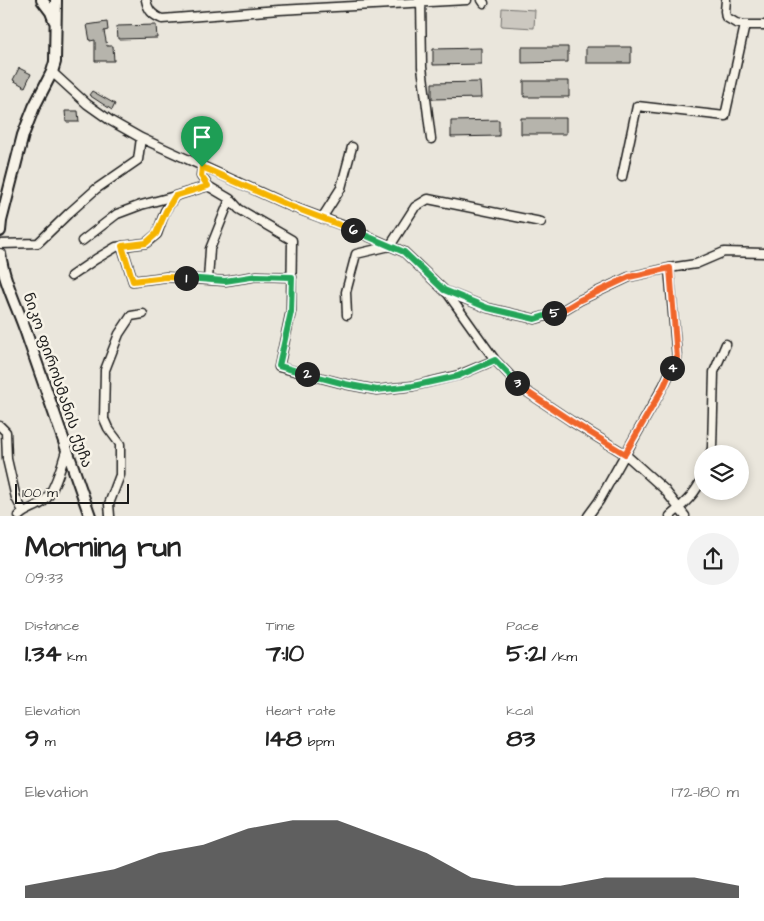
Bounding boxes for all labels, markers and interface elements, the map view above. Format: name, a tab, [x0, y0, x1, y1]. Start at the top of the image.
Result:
pin	[181, 116, 223, 167]
icon: arrive	[188, 123, 216, 151]
pin: 6	[340, 218, 366, 242]
text: 6	[349, 220, 358, 240]
pin: 1	[174, 266, 198, 290]
text: 1	[186, 268, 187, 288]
street label: ნიკო ფიროსმანის ქუჩა	[18, 290, 97, 471]
pin: 5	[542, 300, 566, 326]
text: 5	[550, 303, 559, 323]
pin: 4	[660, 356, 684, 380]
text: 4	[668, 358, 677, 378]
pin: 2	[294, 362, 320, 386]
text: 2	[303, 364, 312, 384]
pin: 3	[504, 370, 530, 396]
text: 3	[514, 373, 521, 393]
map controls	[694, 445, 749, 500]
button: layers	[694, 445, 749, 500]
scale bar	[15, 481, 129, 504]
text: 100 m	[22, 483, 58, 503]
text: Morning run	[25, 528, 181, 567]
button: share	[687, 533, 739, 585]
text: 09:33	[25, 567, 63, 589]
text: Distance	[25, 616, 79, 636]
text: Time	[266, 616, 295, 636]
text: Pace	[506, 616, 539, 636]
text: 1.34	[25, 636, 61, 671]
text: 7:10	[266, 636, 304, 671]
text: 5:21	[506, 636, 546, 671]
text: km	[61, 647, 87, 667]
text: /km	[546, 647, 577, 667]
text: Elevation	[25, 701, 80, 721]
text: Heart rate	[266, 701, 336, 721]
text: kcal	[506, 701, 533, 721]
text: 9	[25, 721, 39, 756]
text: 148	[266, 721, 302, 756]
text: 83	[506, 721, 535, 756]
text: m	[39, 732, 56, 752]
text: bpm	[302, 732, 334, 752]
text: Elevation	[25, 781, 88, 803]
text: 172–180 m	[672, 781, 739, 803]

